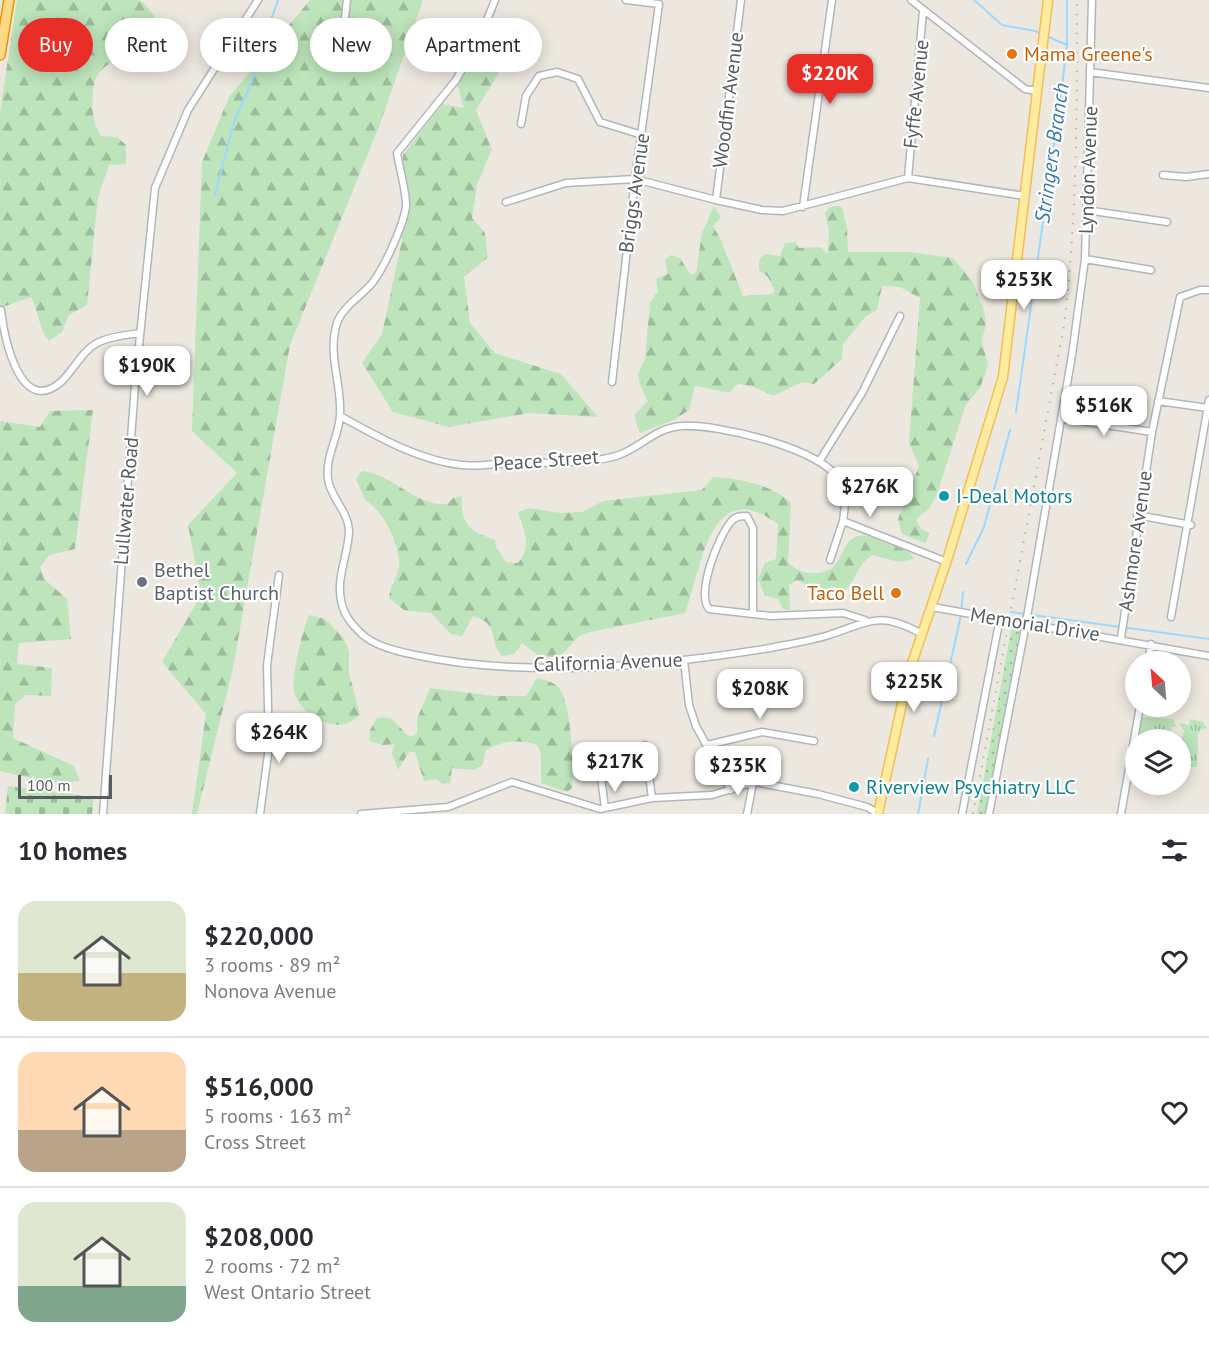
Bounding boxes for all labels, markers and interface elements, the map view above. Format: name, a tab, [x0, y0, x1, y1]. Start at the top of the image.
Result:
chip: Buy	[18, 18, 93, 72]
chip: Rent	[105, 18, 188, 72]
chip: Filters	[200, 18, 298, 72]
chip: New	[310, 18, 392, 72]
chip: Apartment	[404, 18, 542, 72]
street label: Woodfin Avenue	[707, 31, 749, 169]
street label: Fyffe Avenue	[897, 38, 935, 150]
place label: Mama Greene's	[1024, 41, 1153, 67]
marker: Mama Greene's	[1005, 47, 1019, 61]
pin: $220K	[788, 54, 872, 105]
text: $220K	[801, 60, 859, 86]
water label: Stringers Branch	[1028, 81, 1075, 225]
street label: Lyndon Avenue	[1073, 105, 1103, 235]
street label: Briggs Avenue	[613, 131, 655, 255]
pin: $253K	[982, 260, 1066, 311]
text: $253K	[995, 266, 1053, 292]
pin: $190K	[105, 346, 189, 397]
text: $190K	[118, 352, 176, 378]
pin: $516K	[1062, 386, 1146, 437]
text: $516K	[1075, 392, 1133, 418]
street label: Lullwater Road	[107, 436, 145, 566]
street label: Peace Street	[492, 443, 600, 477]
pin: $276K	[828, 467, 912, 518]
street label: Ashmore Avenue	[1112, 469, 1158, 613]
text: $276K	[841, 473, 899, 499]
place label: I-Deal Motors	[956, 483, 1072, 509]
marker: I-Deal Motors	[937, 489, 951, 503]
place label: Bethel Baptist Church	[154, 557, 279, 606]
marker: Bethel Baptist Church	[135, 575, 149, 589]
place label: Taco Bell	[807, 580, 884, 606]
marker: Taco Bell	[889, 586, 903, 600]
street label: Memorial Drive	[968, 601, 1102, 647]
street label: California Avenue	[533, 646, 683, 678]
north arrow	[1125, 651, 1191, 717]
map controls	[1125, 651, 1191, 795]
pin: $225K	[872, 662, 956, 713]
text: $225K	[885, 668, 943, 694]
pin: $208K	[718, 669, 802, 720]
text: $208K	[731, 675, 789, 701]
pin: $264K	[237, 713, 321, 764]
text: $264K	[250, 719, 308, 745]
button: layers	[1125, 729, 1191, 795]
pin: $217K	[573, 742, 657, 793]
pin: $235K	[696, 746, 780, 797]
text: $217K	[586, 748, 644, 774]
text: $235K	[709, 752, 767, 778]
scale bar	[18, 772, 112, 800]
place label: Riverview Psychiatry LLC	[866, 774, 1076, 800]
text: 100 m	[27, 775, 70, 795]
marker: Riverview Psychiatry LLC	[847, 780, 861, 794]
text: 10 homes	[18, 834, 127, 867]
icon: filters	[1158, 834, 1191, 867]
text: $220,000	[204, 919, 314, 952]
icon: home	[66, 925, 138, 997]
icon: heart	[1158, 945, 1191, 978]
text: 3 rooms · 89 m²	[204, 952, 340, 978]
text: Nonova Avenue	[204, 978, 336, 1004]
text: $516,000	[204, 1070, 314, 1103]
icon: home	[66, 1076, 138, 1148]
icon: heart	[1158, 1096, 1191, 1129]
text: 5 rooms · 163 m²	[204, 1103, 351, 1129]
text: Cross Street	[204, 1129, 306, 1155]
text: $208,000	[204, 1220, 314, 1253]
icon: home	[66, 1226, 138, 1298]
icon: heart	[1158, 1246, 1191, 1279]
text: 2 rooms · 72 m²	[204, 1253, 340, 1279]
text: West Ontario Street	[204, 1279, 371, 1305]

